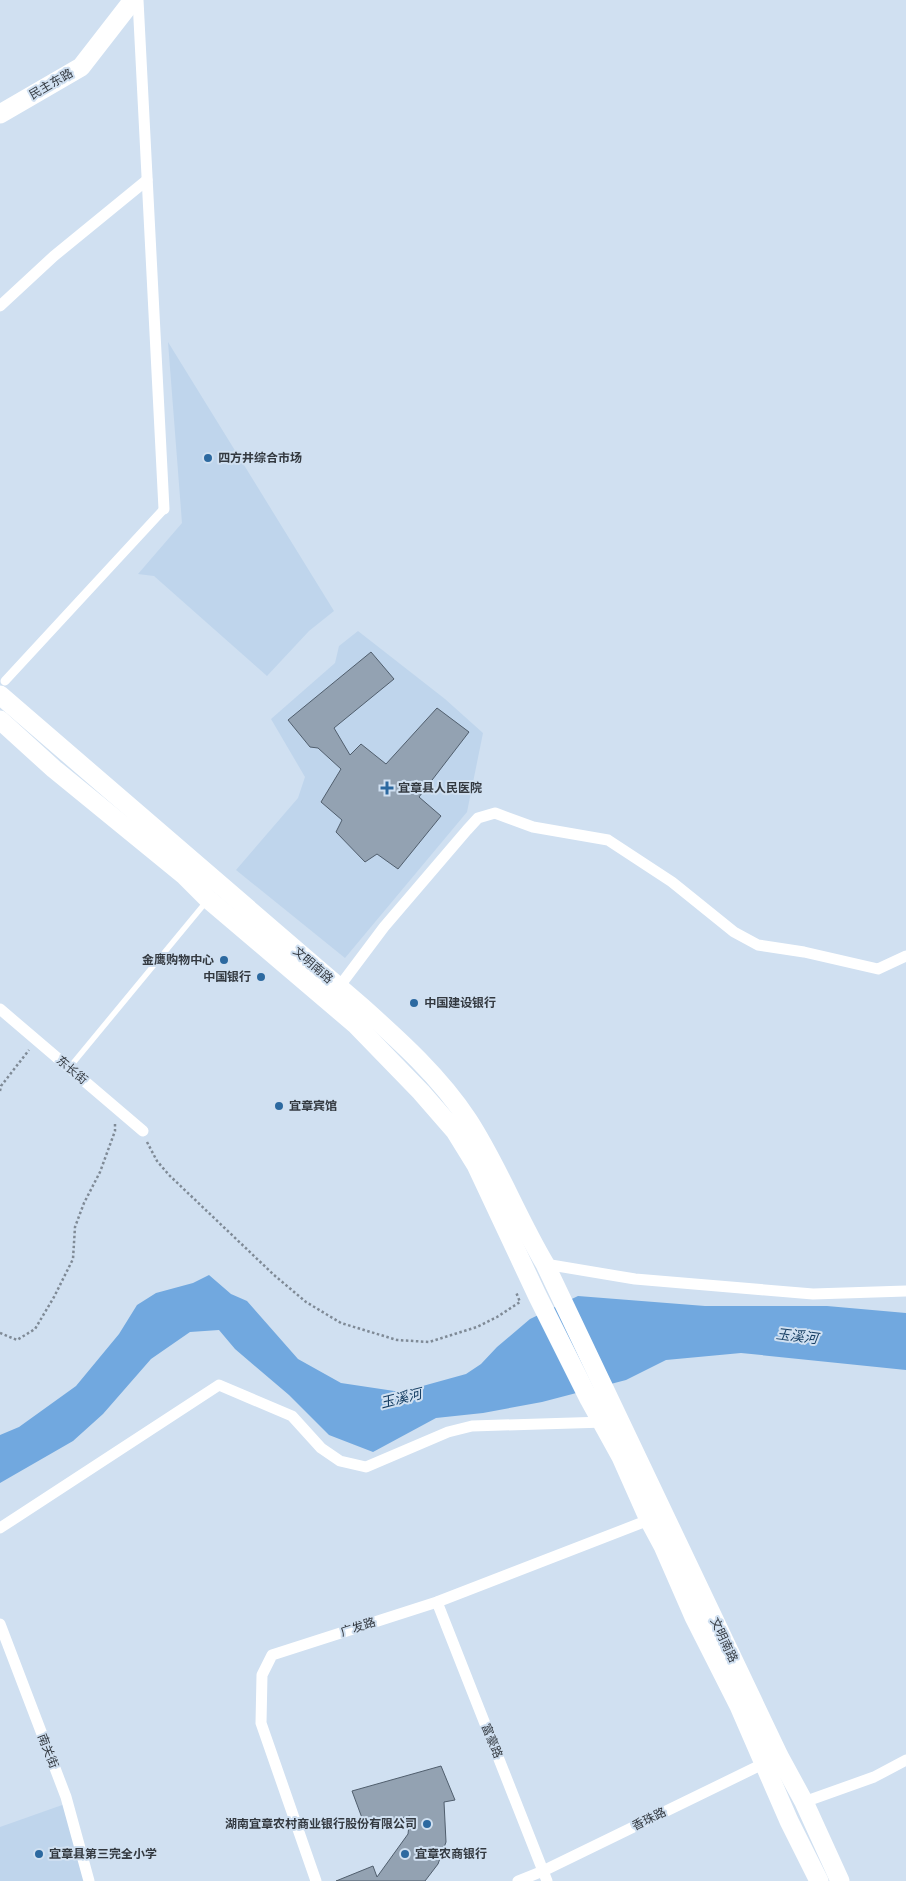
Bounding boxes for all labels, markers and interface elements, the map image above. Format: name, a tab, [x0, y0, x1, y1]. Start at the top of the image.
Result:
street label: 民主东路	[25, 63, 76, 104]
place label: 四方井综合市场	[218, 448, 302, 467]
marker: 四方井综合市场	[202, 452, 214, 464]
place label: 宜章县人民医院	[398, 778, 482, 797]
marker: 宜章县人民医院	[380, 781, 394, 795]
street label: 文明南路	[289, 942, 338, 988]
place label: 金鹰购物中心	[142, 950, 214, 969]
marker: 金鹰购物中心	[218, 954, 230, 966]
place label: 中国银行	[203, 967, 251, 986]
marker: 中国银行	[255, 971, 267, 983]
place label: 中国建设银行	[424, 993, 496, 1012]
marker: 中国建设银行	[408, 997, 420, 1009]
street label: 东长街	[52, 1051, 92, 1088]
place label: 宜章宾馆	[289, 1096, 337, 1115]
marker: 宜章宾馆	[273, 1100, 285, 1112]
water label: 玉溪河	[775, 1323, 822, 1349]
water label: 玉溪河	[378, 1382, 427, 1413]
street label: 广发路	[338, 1612, 378, 1641]
street label: 文明南路	[706, 1614, 743, 1666]
street label: 富豪路	[477, 1721, 508, 1761]
street label: 南关街	[33, 1731, 64, 1771]
street label: 香珠路	[628, 1802, 669, 1835]
place label: 湖南宜章农村商业银行股份有限公司	[225, 1814, 417, 1833]
marker: 湖南宜章农村商业银行股份有限公司	[421, 1818, 433, 1830]
place label: 宜章县第三完全小学	[49, 1844, 157, 1863]
place label: 宜章农商银行	[415, 1844, 487, 1863]
marker: 宜章县第三完全小学	[33, 1848, 45, 1860]
marker: 宜章农商银行	[399, 1848, 411, 1860]

